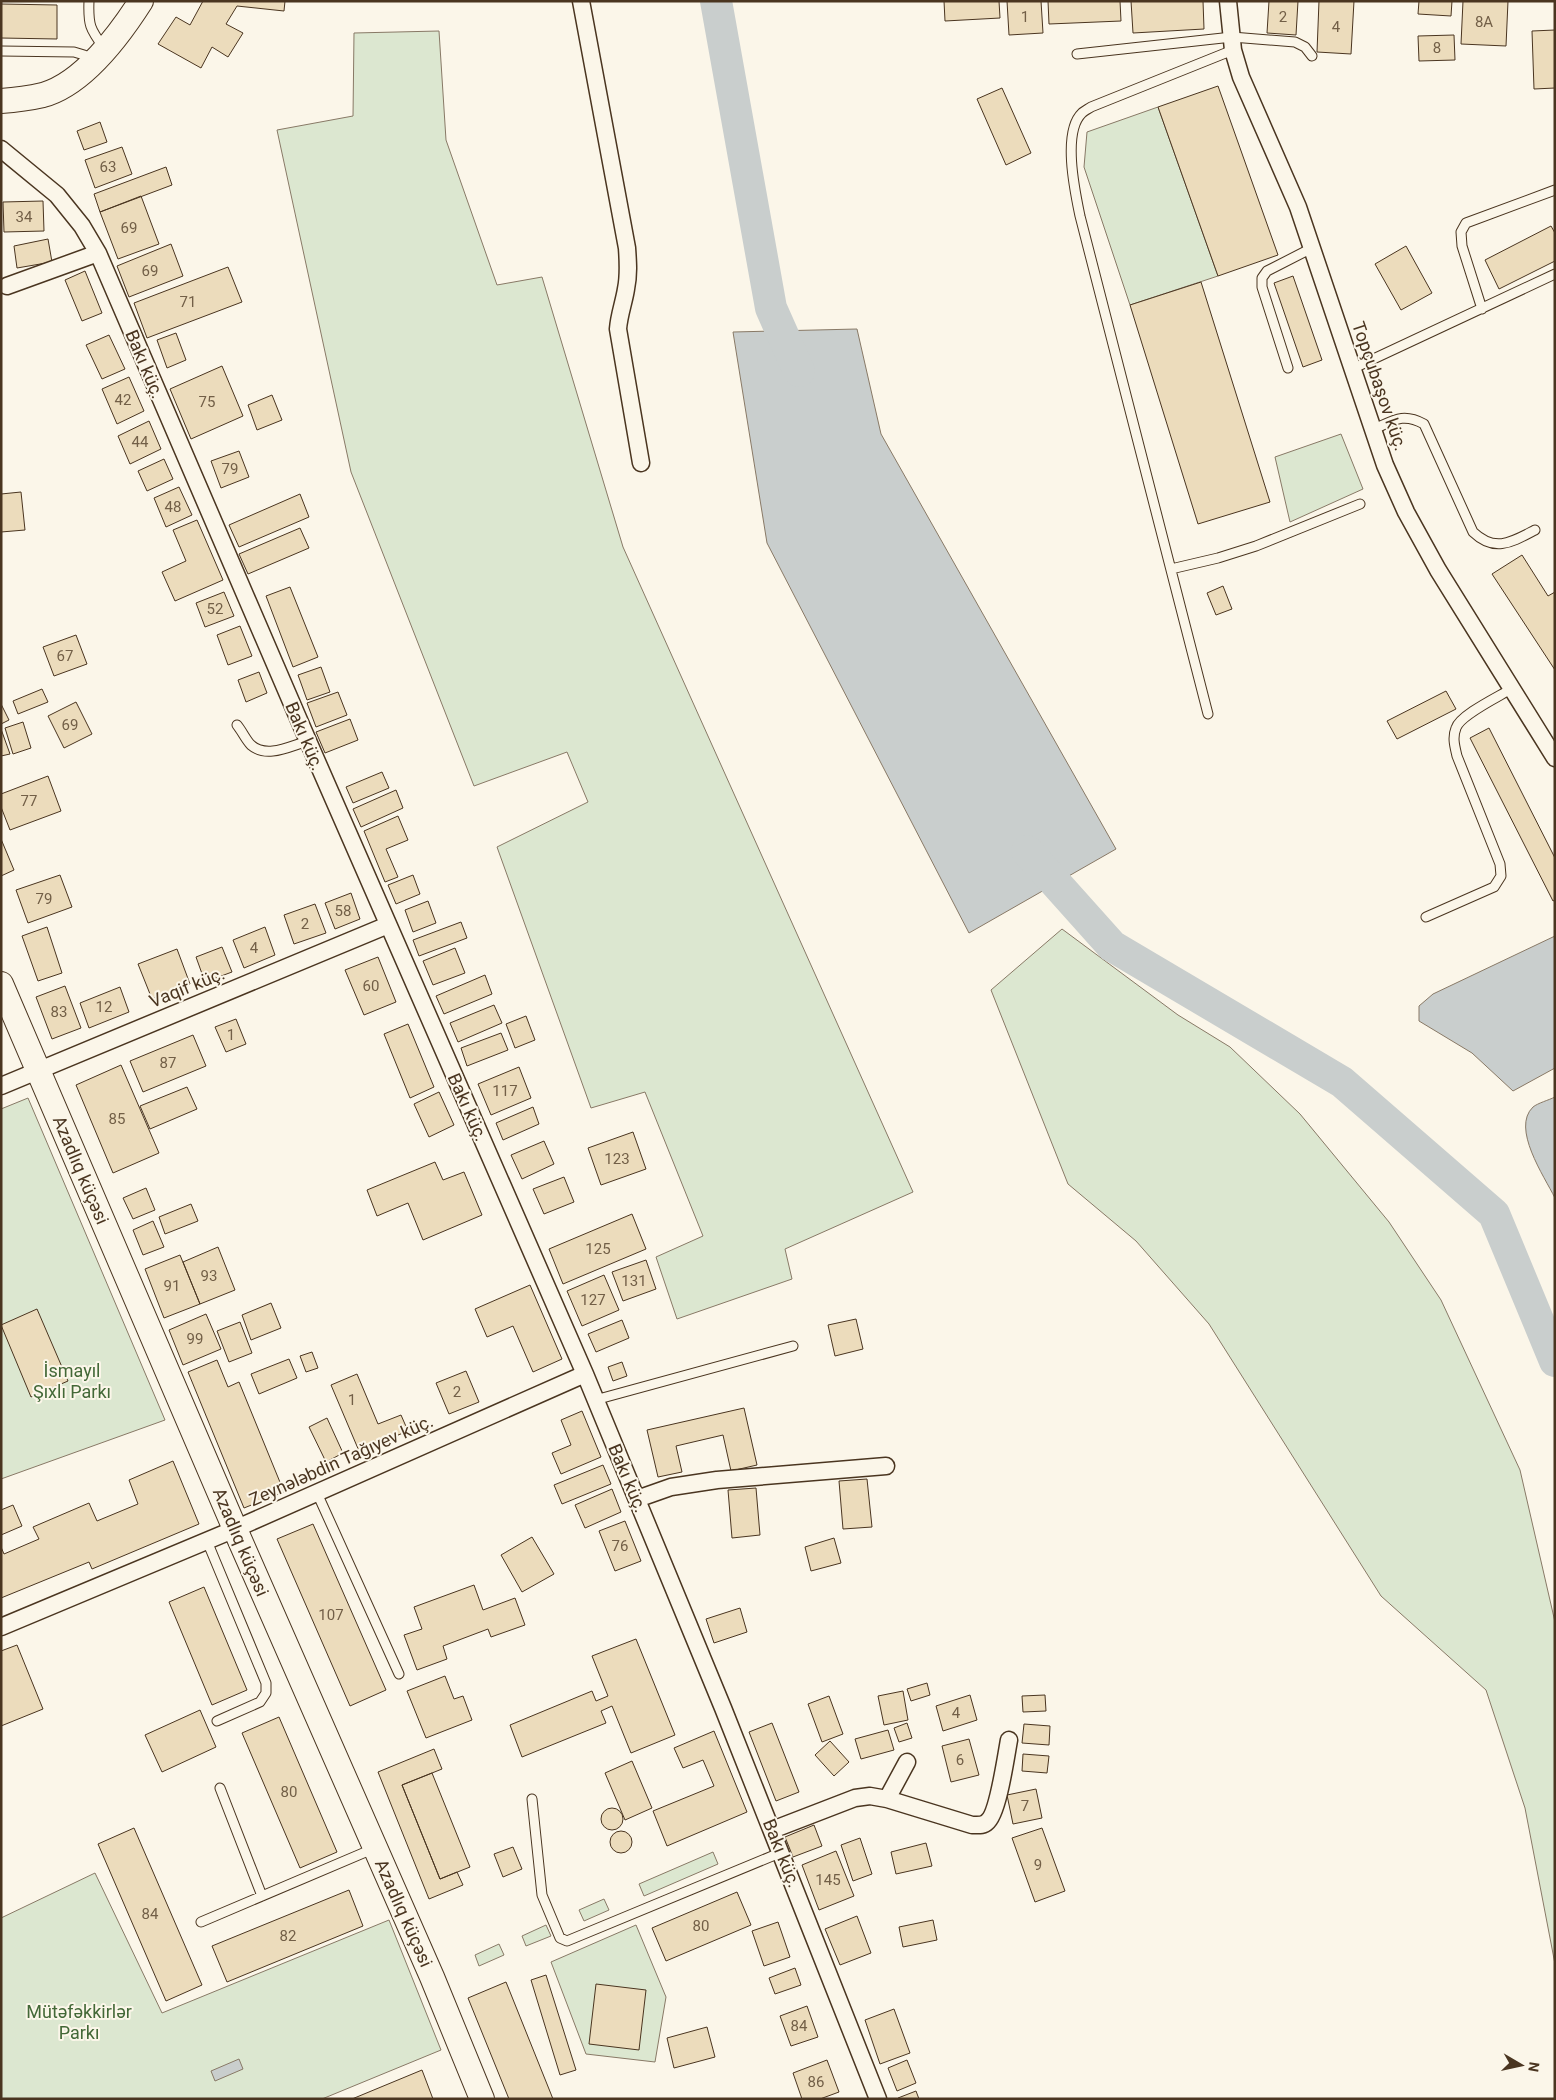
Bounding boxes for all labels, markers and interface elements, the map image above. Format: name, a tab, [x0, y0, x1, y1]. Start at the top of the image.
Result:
house number: 1	[1021, 8, 1029, 26]
house number: 2	[1279, 8, 1287, 26]
house number: 8A	[1475, 13, 1493, 31]
house number: 4	[1332, 18, 1341, 36]
house number: 8	[1433, 39, 1441, 57]
house number: 63	[100, 158, 116, 176]
house number: 34	[16, 208, 33, 226]
house number: 69	[121, 219, 137, 237]
house number: 69	[142, 262, 158, 280]
house number: 71	[180, 293, 196, 311]
street label: Topçubaşov küç.	[1348, 319, 1412, 453]
street label: Bakı küç.	[121, 327, 169, 401]
house number: 42	[115, 391, 131, 409]
house number: 75	[199, 393, 215, 411]
house number: 44	[132, 433, 149, 451]
house number: 79	[222, 460, 238, 478]
house number: 48	[165, 498, 181, 516]
house number: 52	[207, 600, 223, 618]
house number: 67	[57, 647, 73, 665]
street label: Bakı küç.	[281, 699, 329, 773]
house number: 69	[62, 716, 78, 734]
house number: 77	[21, 792, 37, 810]
house number: 79	[36, 890, 52, 908]
house number: 58	[335, 902, 351, 920]
house number: 2	[301, 915, 309, 933]
house number: 4	[250, 939, 259, 957]
street label: Vaqif küç.	[146, 962, 228, 1012]
house number: 60	[363, 977, 379, 995]
house number: 12	[96, 998, 112, 1016]
house number: 83	[51, 1003, 67, 1021]
house number: 1	[227, 1026, 235, 1044]
house number: 87	[160, 1054, 176, 1072]
street label: Bakı küç.	[444, 1070, 492, 1144]
house number: 117	[492, 1082, 518, 1100]
house number: 85	[109, 1110, 125, 1128]
street label: Azadlıq küçəsi	[49, 1113, 113, 1227]
house number: 123	[604, 1150, 630, 1168]
house number: 125	[585, 1240, 611, 1258]
house number: 93	[201, 1267, 217, 1285]
house number: 131	[621, 1272, 647, 1290]
house number: 91	[164, 1277, 180, 1295]
house number: 127	[580, 1291, 606, 1309]
house number: 99	[187, 1330, 203, 1348]
park label: İsmayıl Şıxlı Parkı	[33, 1360, 111, 1402]
house number: 2	[453, 1383, 461, 1401]
house number: 1	[348, 1391, 356, 1409]
street label: Zeynələbdin Tağıyev küç.	[246, 1410, 436, 1510]
street label: Bakı küç.	[604, 1441, 652, 1515]
street label: Azadlıq küçəsi	[209, 1485, 273, 1599]
house number: 76	[612, 1537, 628, 1555]
house number: 107	[318, 1606, 344, 1624]
house number: 4	[952, 1704, 961, 1722]
house number: 6	[956, 1751, 964, 1769]
house number: 80	[281, 1783, 297, 1801]
house number: 7	[1021, 1797, 1029, 1815]
street label: Bakı küç.	[759, 1816, 805, 1890]
street label: Azadlıq küçəsi	[371, 1856, 437, 1970]
house number: 9	[1034, 1856, 1042, 1874]
house number: 145	[815, 1871, 841, 1889]
house number: 84	[142, 1905, 159, 1923]
house number: 80	[693, 1917, 709, 1935]
house number: 82	[280, 1927, 296, 1945]
park label: Mütəfəkkirlər Parkı	[26, 2001, 132, 2043]
house number: 84	[791, 2017, 808, 2035]
north arrow	[1496, 2040, 1546, 2090]
text: N	[1525, 2061, 1543, 2073]
house number: 86	[808, 2073, 824, 2091]

